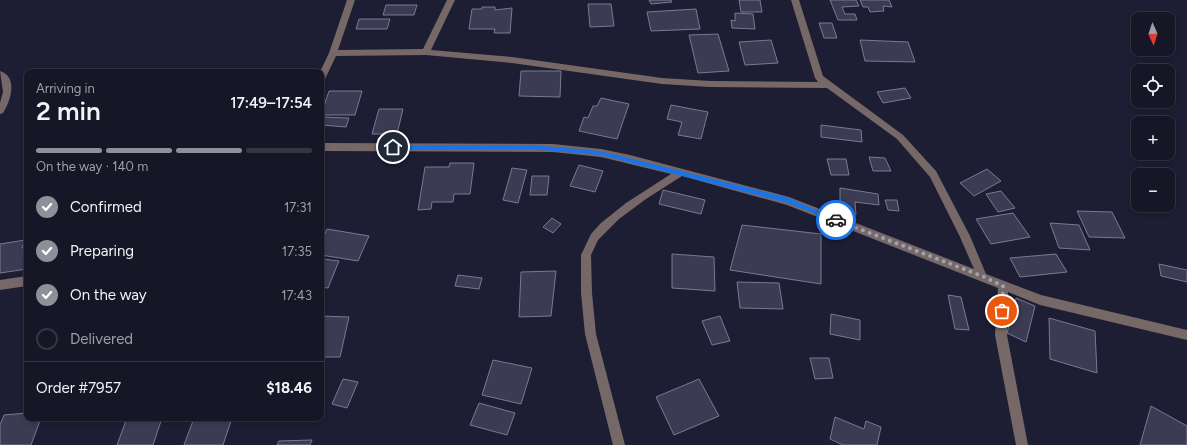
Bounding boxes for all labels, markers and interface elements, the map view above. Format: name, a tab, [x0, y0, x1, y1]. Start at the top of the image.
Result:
north arrow	[1131, 12, 1175, 56]
map controls	[1131, 12, 1175, 212]
button: locate	[1131, 64, 1175, 108]
text: Arriving in	[36, 81, 95, 96]
text: 17:49–17:54	[230, 94, 312, 112]
text: 2 min	[36, 95, 101, 127]
button: +	[1131, 116, 1175, 160]
pin	[376, 130, 410, 164]
icon: home	[382, 136, 404, 158]
text: On the way · 140 m	[36, 159, 148, 174]
button: −	[1131, 168, 1175, 212]
icon: check	[36, 196, 58, 218]
text: Confirmed	[70, 198, 142, 216]
text: 17:31	[284, 200, 312, 215]
courier	[816, 200, 856, 240]
icon: car	[825, 209, 847, 231]
icon: check	[36, 240, 58, 262]
text: Preparing	[70, 242, 134, 260]
text: 17:35	[282, 244, 312, 259]
icon: check	[36, 284, 58, 306]
text: On the way	[70, 286, 147, 304]
text: 17:43	[281, 288, 312, 303]
pin	[985, 294, 1019, 328]
icon: bag	[991, 300, 1013, 322]
text: Delivered	[70, 330, 133, 348]
text: Order #7957	[36, 379, 121, 397]
text: $18.46	[266, 379, 312, 397]

